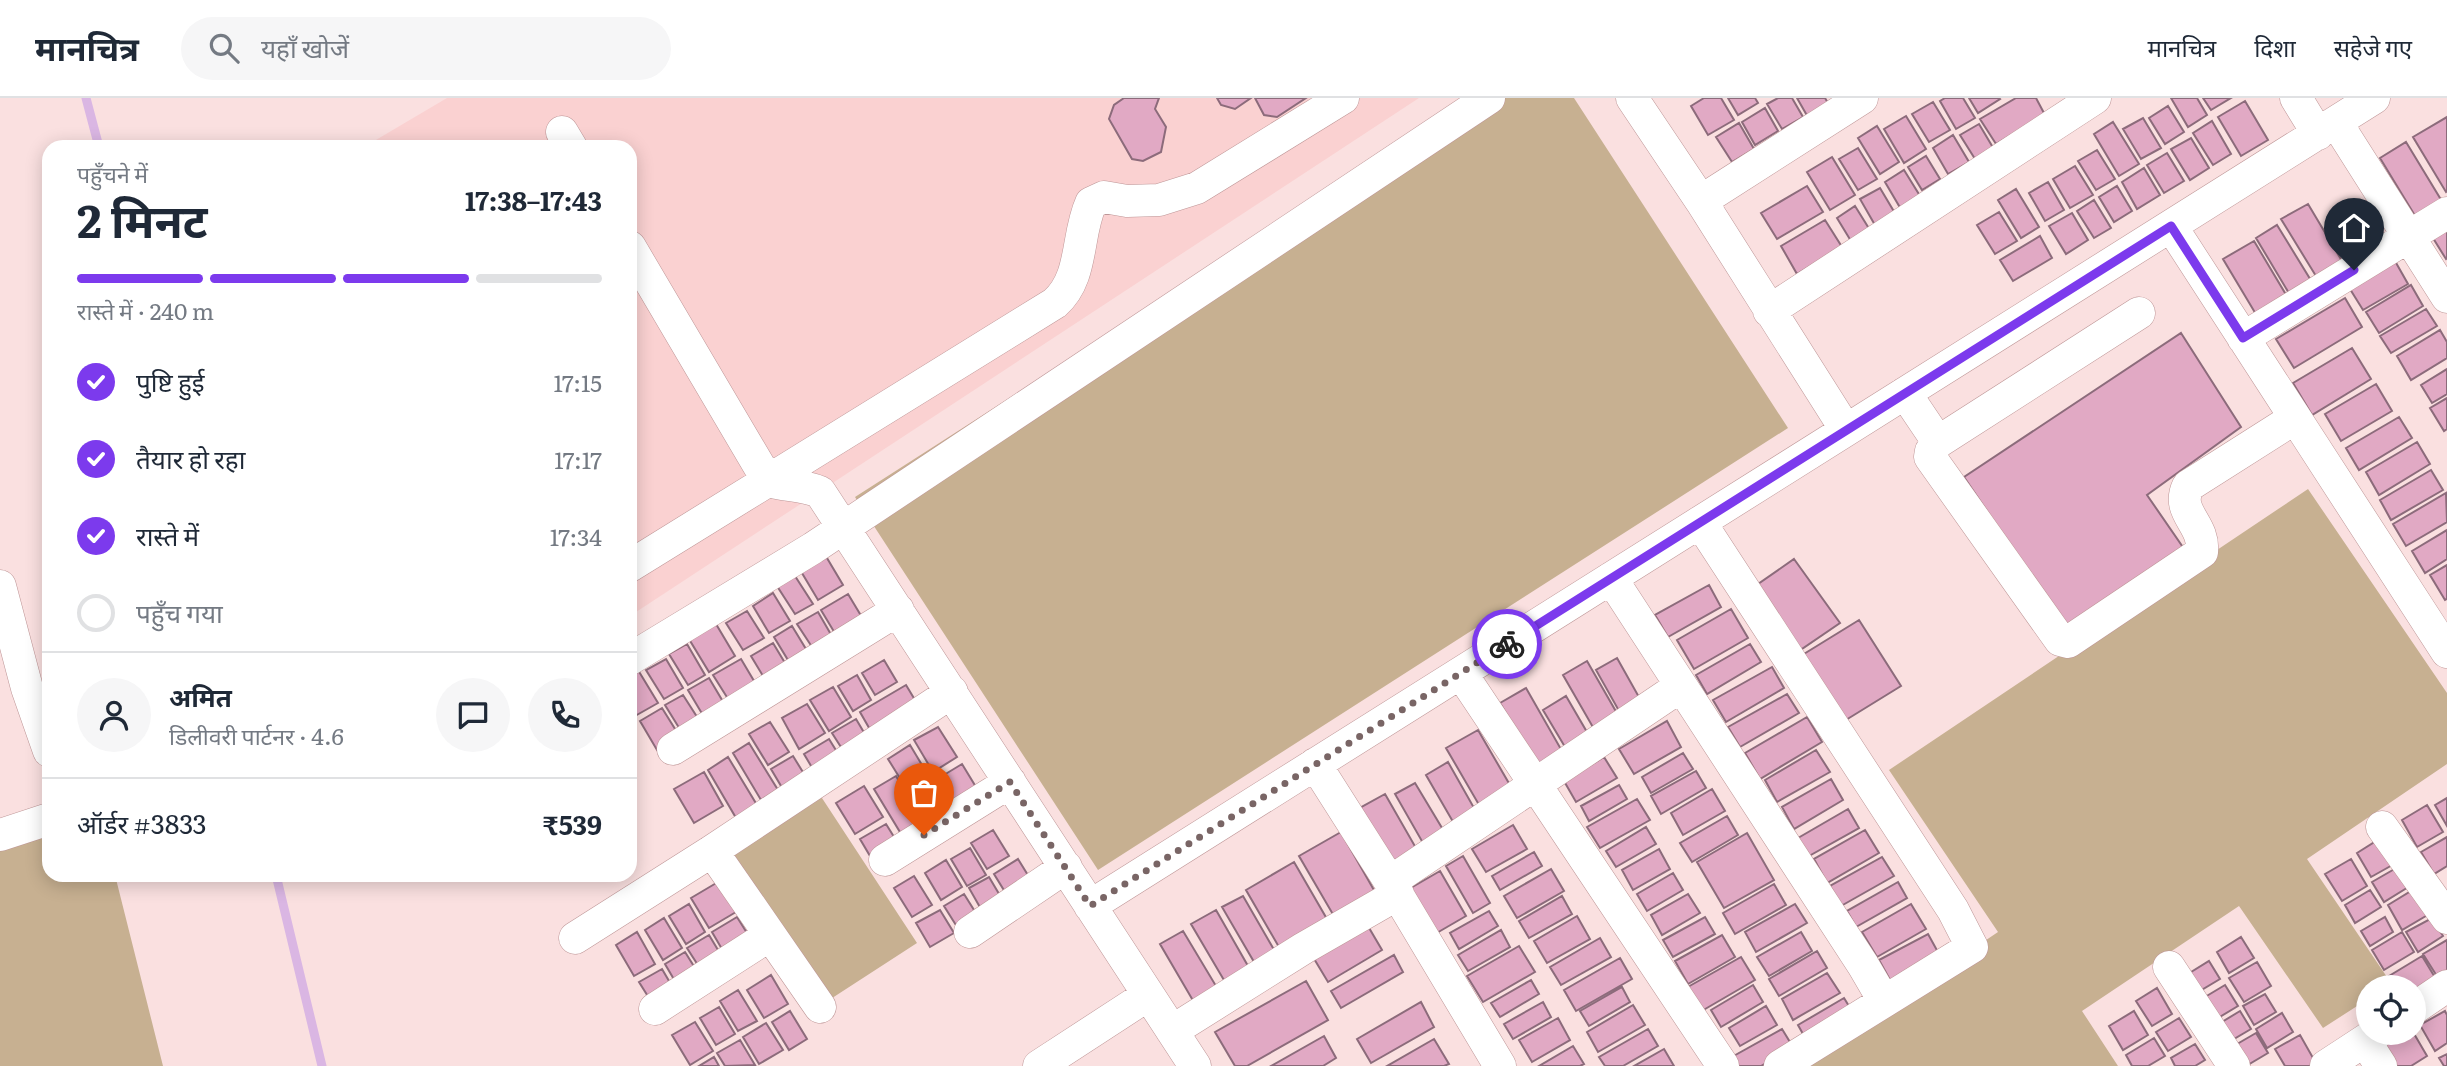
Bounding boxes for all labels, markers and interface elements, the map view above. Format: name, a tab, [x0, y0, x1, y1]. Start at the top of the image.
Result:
search box	[181, 17, 671, 80]
text: मानचित्र	[35, 22, 139, 71]
text: यहाँ खोजें	[261, 27, 349, 66]
icon: search	[205, 29, 243, 67]
text: मानचित्र	[2148, 29, 2216, 64]
text: दिशा	[2254, 29, 2296, 64]
text: सहेजे गए	[2334, 29, 2412, 64]
text: पहुँचने में	[77, 156, 148, 190]
text: 17:38–17:43	[465, 180, 602, 219]
text: 2 मिनट	[77, 184, 207, 252]
pin	[2324, 198, 2384, 270]
icon: home	[2335, 209, 2373, 247]
text: रास्ते में · 240 m	[77, 293, 214, 327]
text: पुष्टि हुई	[136, 361, 204, 400]
icon: check	[77, 363, 115, 401]
text: 17:15	[553, 365, 602, 399]
text: तैयार हो रहा	[136, 438, 245, 477]
icon: check	[77, 440, 115, 478]
text: 17:17	[554, 442, 602, 476]
text: रास्ते में	[136, 515, 199, 554]
icon: check	[77, 517, 115, 555]
text: 17:34	[550, 519, 602, 553]
text: पहुँच गया	[136, 592, 223, 631]
courier	[1472, 609, 1542, 679]
icon: bike	[1488, 625, 1526, 663]
text: अमित	[169, 676, 232, 715]
button: person	[77, 678, 151, 752]
button: chat	[436, 678, 510, 752]
button: phone	[528, 678, 602, 752]
text: डिलीवरी पार्टनर · 4.6	[169, 718, 344, 752]
pin	[894, 763, 954, 835]
icon: bag	[905, 774, 943, 812]
text: ऑर्डर #3833	[77, 803, 207, 842]
text: ₹539	[543, 804, 602, 843]
map controls	[2356, 975, 2426, 1045]
button: locate	[2356, 975, 2426, 1045]

